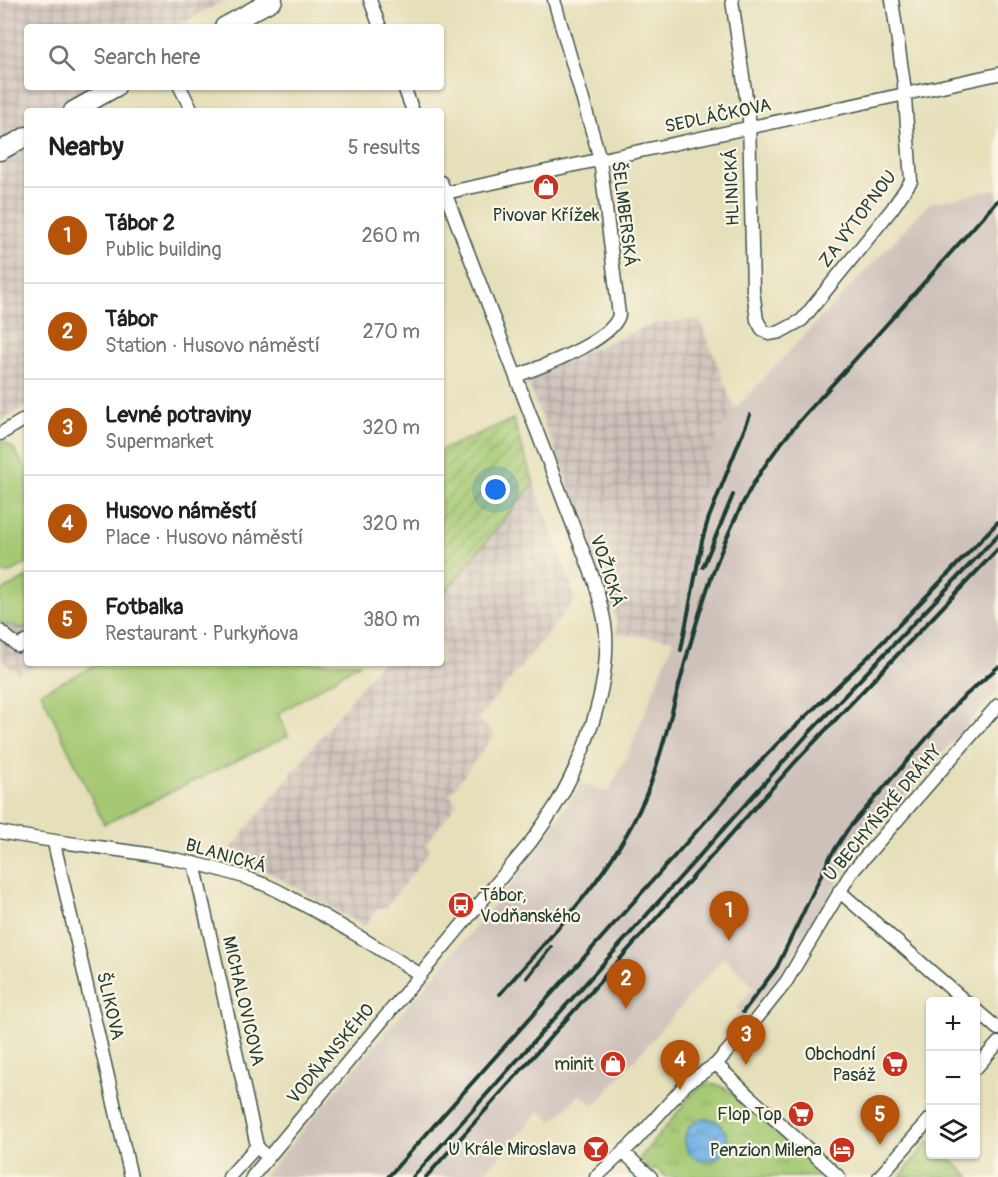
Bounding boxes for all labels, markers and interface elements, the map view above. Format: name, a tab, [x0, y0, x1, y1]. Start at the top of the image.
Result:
search box	[24, 24, 444, 90]
icon: search	[45, 41, 78, 74]
text: Search here	[93, 43, 200, 71]
street label: SEDLÁČKOVA	[663, 93, 774, 138]
text: Nearby	[48, 131, 124, 163]
text: 5 results	[348, 135, 420, 160]
street label: HLINICKÁ	[719, 148, 745, 226]
street label: ŠELMBERSKÁ	[606, 160, 643, 268]
street label: ZA VÝTOPNOU	[814, 166, 902, 272]
shop icon: Pivovar Křížek	[531, 172, 561, 202]
place label: Pivovar Křížek	[493, 204, 600, 227]
text: Tábor 2	[105, 209, 175, 237]
text: 1	[64, 223, 71, 248]
text: 260 m	[361, 223, 420, 248]
text: Public building	[105, 237, 221, 262]
text: Tábor	[105, 305, 158, 333]
text: 2	[62, 319, 73, 344]
text: 270 m	[362, 319, 420, 344]
text: Station · Husovo náměstí	[105, 333, 320, 358]
text: Levné potraviny	[105, 401, 251, 429]
text: 3	[62, 415, 73, 440]
text: 320 m	[362, 415, 420, 440]
text: Supermarket	[105, 429, 214, 454]
your location	[481, 475, 510, 504]
text: Husovo náměstí	[105, 497, 257, 525]
text: 4	[62, 511, 73, 536]
text: 320 m	[362, 511, 420, 536]
text: Place · Husovo náměstí	[105, 525, 303, 550]
street label: VOŽICKÁ	[585, 532, 629, 610]
text: Fotbalka	[105, 593, 184, 621]
text: 5	[62, 607, 73, 632]
text: 380 m	[363, 607, 420, 632]
text: Restaurant · Purkyňova	[105, 621, 298, 646]
street label: U BECHYŇSKÉ DRÁHY	[819, 739, 947, 886]
street label: BLANICKÁ	[183, 833, 269, 879]
place label: Tábor, Vodňanského	[480, 884, 581, 928]
bus stop icon: Tábor, Vodňanského	[446, 890, 476, 920]
pin: 1	[710, 892, 748, 941]
street label: MICHALOVICOVA	[217, 934, 269, 1068]
pin: 2	[606, 960, 646, 1009]
street label: ŠLIKOVA	[91, 969, 130, 1043]
map controls	[926, 997, 980, 1159]
button: +	[926, 997, 980, 1051]
street label: VODŇANSKÉHO	[282, 999, 380, 1109]
pin: 3	[726, 1016, 766, 1065]
pin: 4	[660, 1040, 700, 1090]
place label: Obchodní Pasáž	[804, 1043, 876, 1087]
shop icon: minit	[598, 1049, 628, 1079]
supermarket icon: Obchodní Pasáž	[880, 1049, 910, 1079]
button: −	[926, 1051, 980, 1105]
place label: minit	[554, 1053, 595, 1076]
pin: 5	[860, 1096, 900, 1145]
supermarket icon: Flop Top	[786, 1099, 816, 1129]
place label: Flop Top	[717, 1103, 782, 1126]
button: layers	[926, 1105, 980, 1159]
bar icon: U Krále Miroslava	[581, 1134, 611, 1164]
hotel icon: Penzion Milena	[827, 1135, 857, 1165]
place label: U Krále Miroslava	[448, 1138, 576, 1161]
place label: Penzion Milena	[710, 1139, 822, 1162]

